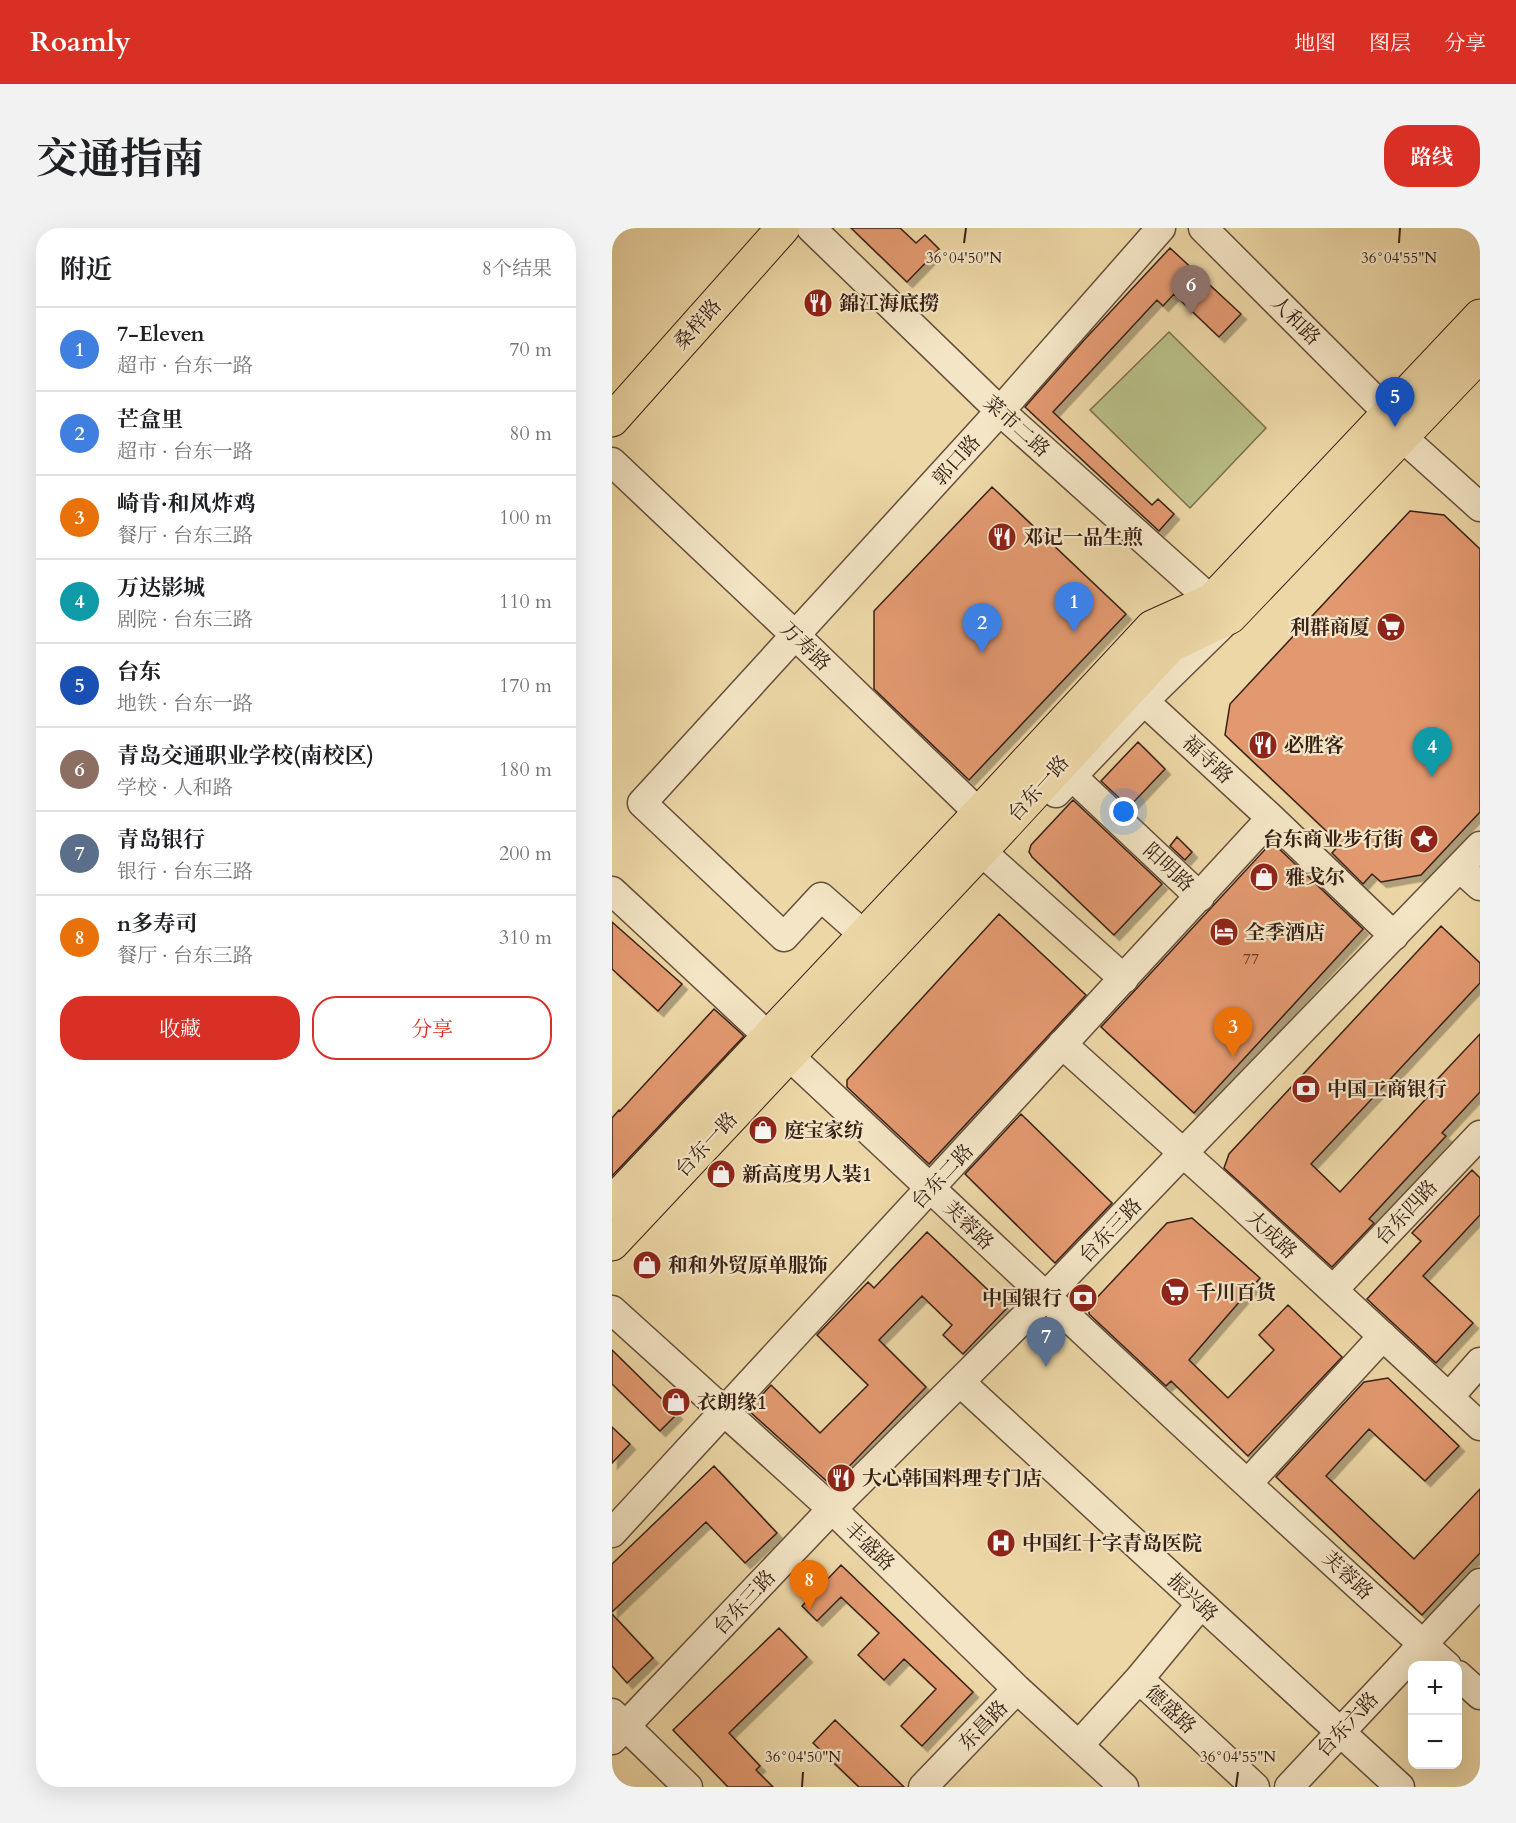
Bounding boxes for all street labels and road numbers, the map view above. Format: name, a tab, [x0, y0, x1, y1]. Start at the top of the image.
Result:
street label: 人和路	[1265, 290, 1326, 351]
street label: 桑梓路	[667, 293, 727, 356]
street label: 菜市二路	[978, 390, 1055, 463]
street label: 郭口路	[926, 429, 986, 492]
street label: 万寿路	[775, 616, 837, 677]
street label: 福寺路	[1177, 729, 1239, 790]
street label: 台东一路	[1002, 750, 1075, 827]
street label: 阳明路	[1138, 837, 1200, 898]
street label: 台东一路	[669, 1106, 744, 1183]
street label: 台东二路	[905, 1138, 980, 1215]
street label: 台东四路	[1369, 1174, 1444, 1251]
street label: 台东三路	[1073, 1192, 1148, 1268]
street label: 芙蓉路	[938, 1195, 1000, 1256]
street label: 大成路	[1241, 1204, 1303, 1265]
street label: 丰盛路	[839, 1516, 901, 1577]
street label: 芙蓉路	[1317, 1545, 1379, 1606]
street label: 台东三路	[707, 1564, 782, 1641]
street label: 振兴路	[1162, 1567, 1224, 1628]
street label: 德盛路	[1140, 1679, 1202, 1740]
street label: 台东六路	[1310, 1686, 1385, 1763]
street label: 东昌路	[953, 1694, 1014, 1756]

